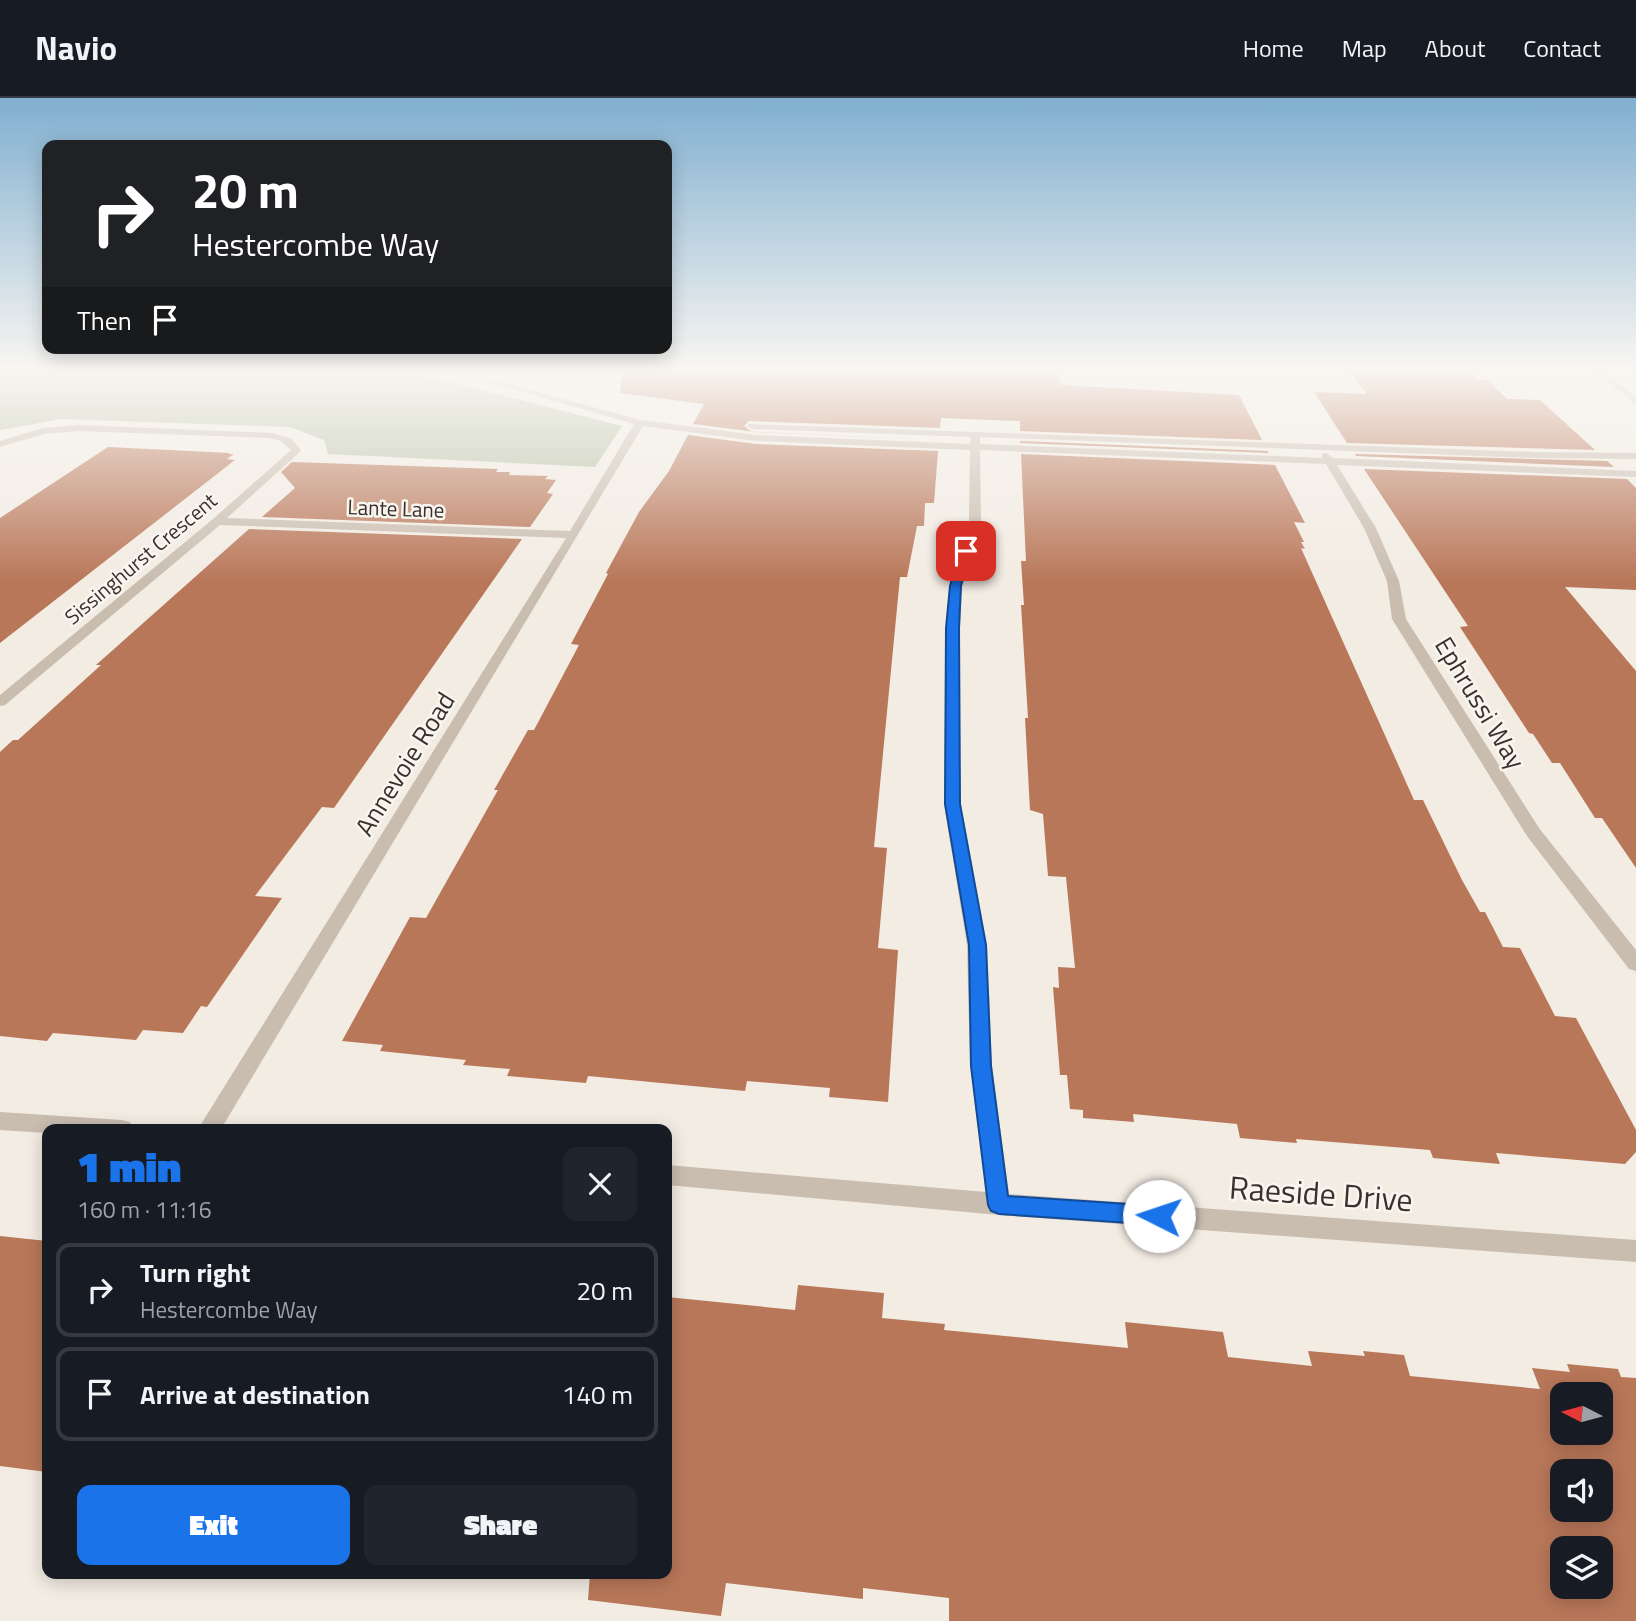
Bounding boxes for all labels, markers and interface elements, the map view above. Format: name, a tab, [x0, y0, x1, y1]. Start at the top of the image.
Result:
text: Navio	[35, 23, 117, 73]
text: Home	[1243, 30, 1304, 66]
text: Map	[1342, 30, 1387, 66]
text: About	[1425, 30, 1485, 66]
text: Contact	[1523, 30, 1601, 66]
text: 20 m	[192, 152, 299, 227]
icon: right	[77, 168, 168, 259]
text: Hestercombe Way	[192, 220, 439, 268]
text: Then	[77, 301, 132, 340]
icon: arrive	[146, 301, 184, 339]
street label: Sissinghurst Crescent	[57, 484, 224, 632]
street label: Lante Lane	[347, 490, 445, 526]
pin	[936, 521, 996, 581]
icon: arrive	[947, 532, 985, 570]
street label: Ephrussi Way	[1425, 629, 1535, 776]
street label: Annevoie Road	[345, 684, 464, 843]
text: 1 min	[77, 1134, 181, 1198]
button: close	[563, 1147, 637, 1221]
street label: Raeside Drive	[1228, 1163, 1414, 1223]
position arrow	[1122, 1179, 1196, 1253]
text: 160 m · 11:16	[77, 1192, 212, 1227]
text: Turn right	[140, 1253, 251, 1292]
icon: right	[81, 1271, 119, 1309]
text: 20 m	[576, 1271, 633, 1310]
text: Hestercombe Way	[140, 1292, 318, 1327]
icon: arrive	[81, 1375, 119, 1413]
text: Arrive at destination	[140, 1375, 370, 1414]
text: 140 m	[562, 1375, 633, 1414]
north arrow	[1550, 1382, 1614, 1446]
map controls	[1550, 1382, 1613, 1599]
button: sound	[1550, 1459, 1613, 1522]
button: Exit	[77, 1485, 350, 1565]
button: Share	[364, 1485, 637, 1565]
button: layers	[1550, 1536, 1613, 1599]

